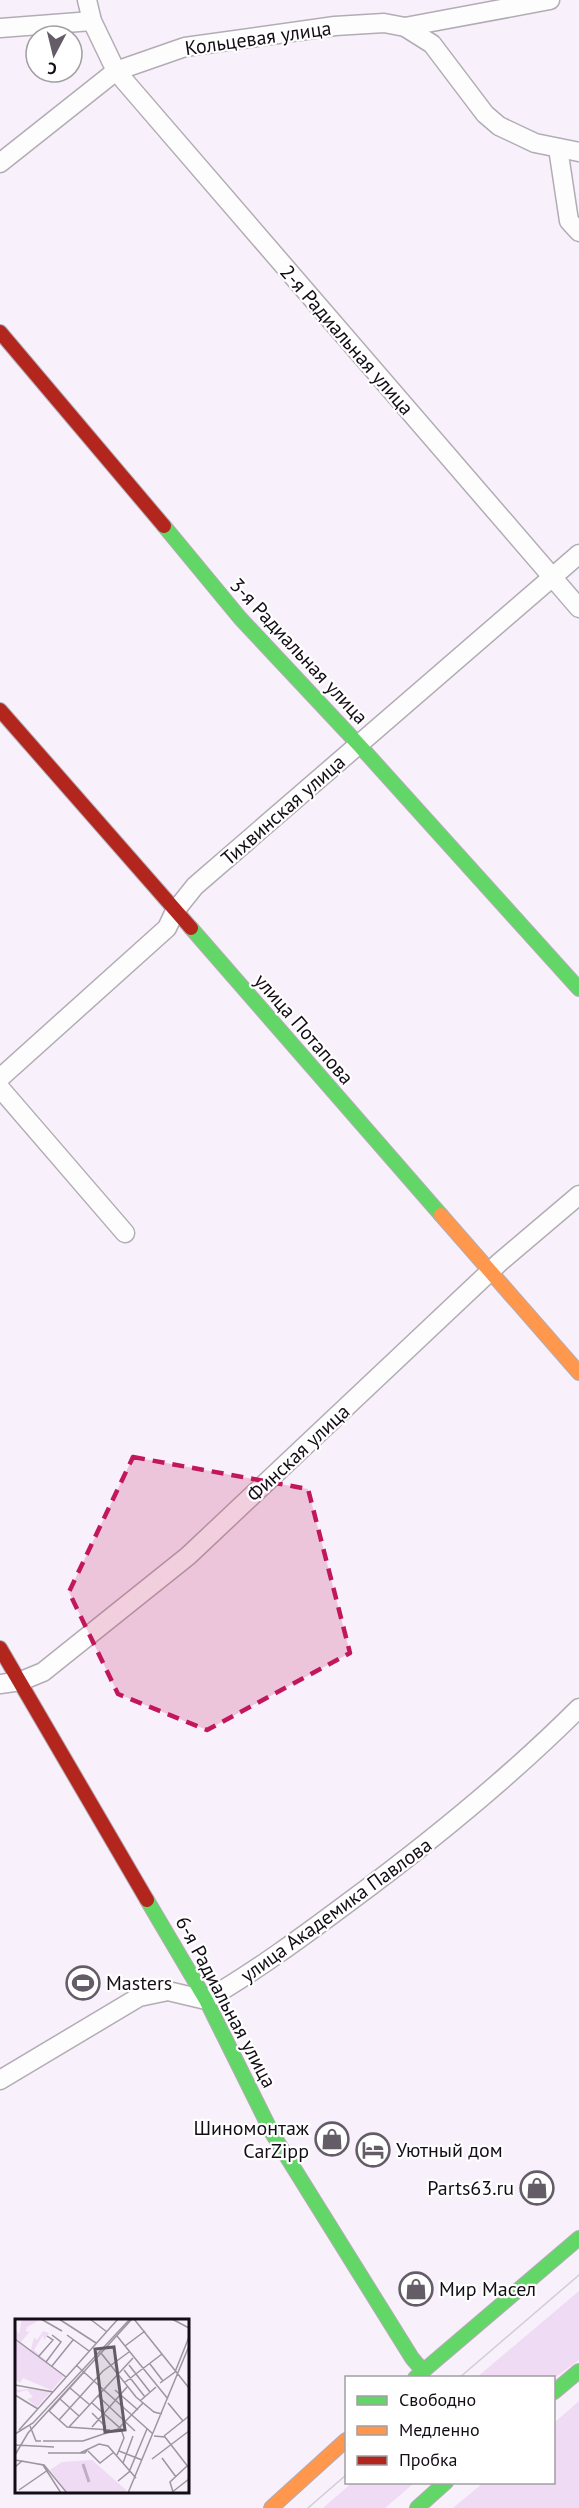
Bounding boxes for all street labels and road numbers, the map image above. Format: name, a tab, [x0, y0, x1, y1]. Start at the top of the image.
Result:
street label: Кольцевая улица	[183, 15, 333, 61]
street label: 2-я Радиальная улица	[275, 259, 419, 421]
street label: 3-я Радиальная улица	[224, 572, 374, 730]
street label: Тихвинская улица	[216, 749, 350, 871]
street label: улица Потапова	[249, 968, 359, 1090]
street label: Финская улица	[241, 1399, 355, 1507]
street label: улица Академика Павлова	[235, 1832, 437, 1988]
street label: 6-я Радиальная улица	[170, 1912, 282, 2092]

